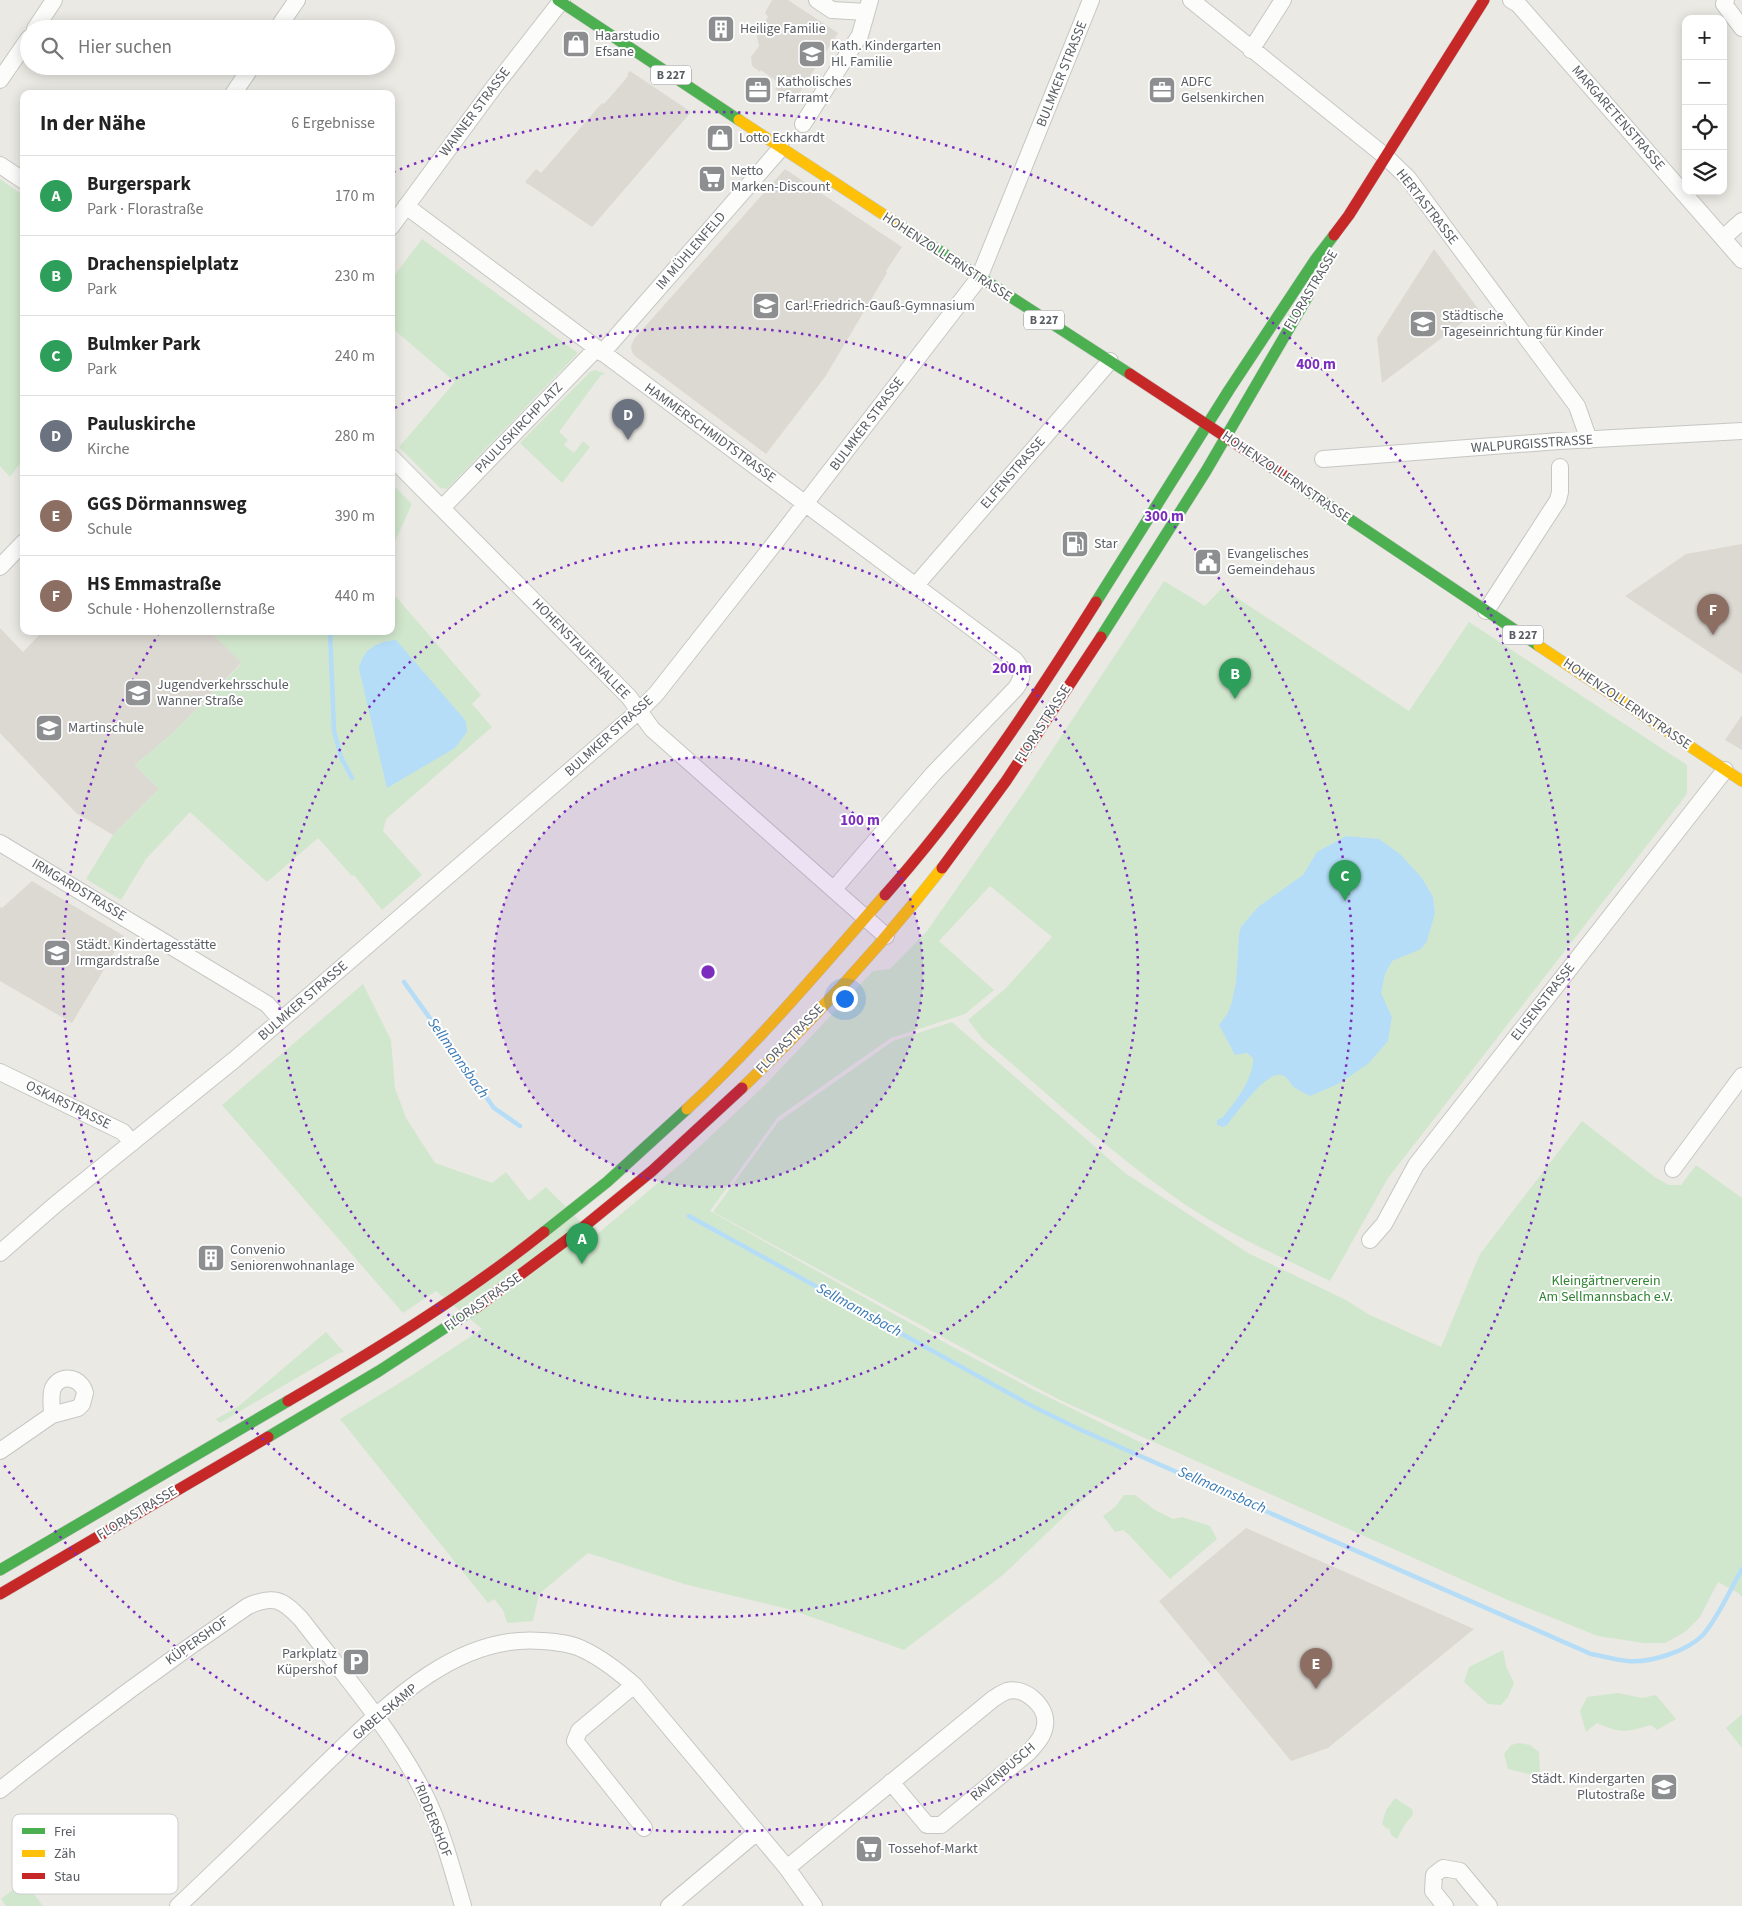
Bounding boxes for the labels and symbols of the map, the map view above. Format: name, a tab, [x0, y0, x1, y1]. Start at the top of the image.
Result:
building icon: Heilige Familie	[706, 14, 736, 44]
street label: BULMKER STRASSE	[1032, 18, 1092, 130]
place label: Heilige Familie	[740, 19, 826, 39]
place label: Haarstudio Efsane	[595, 26, 660, 62]
shop icon: Haarstudio Efsane	[561, 29, 591, 59]
place label: Kath. Kindergarten Hl. Familie	[831, 36, 941, 72]
school or university icon: Kath. Kindergarten Hl. Familie	[797, 39, 827, 69]
street label: MARGARETENSTRASSE	[1567, 61, 1669, 175]
street label: WANNER STRASSE	[435, 63, 515, 161]
road number: B 227	[651, 66, 691, 84]
place label: Katholisches Pfarramt	[777, 72, 852, 108]
place label: ADFC Gelsenkirchen	[1181, 72, 1264, 108]
office icon: Katholisches Pfarramt	[743, 75, 773, 105]
office icon: ADFC Gelsenkirchen	[1147, 75, 1177, 105]
shop icon: Lotto Eckhardt	[705, 123, 735, 153]
place label: Lotto Eckhardt	[739, 128, 825, 148]
place label: Netto Marken-Discount	[731, 161, 831, 197]
supermarket icon: Netto Marken-Discount	[697, 164, 727, 194]
street label: HERTASTRASSE	[1391, 165, 1463, 249]
street label: IM MÜHLENFELD	[651, 207, 731, 295]
street label: HOHENZOLLERNSTRASSE	[878, 208, 1016, 306]
street label: FLORASTRASSE	[1279, 246, 1343, 334]
school or university icon: Carl-Friedrich-Gauß-Gymnasium	[751, 291, 781, 321]
place label: Carl-Friedrich-Gauß-Gymnasium	[785, 296, 975, 316]
place label: Städtische Tageseinrichtung für Kinder	[1442, 306, 1604, 342]
school or university icon: Städtische Tageseinrichtung für Kinder	[1408, 309, 1438, 339]
road number: B 227	[1024, 310, 1064, 330]
text: 400 m	[1296, 354, 1336, 375]
street label: BULMKER STRASSE	[825, 373, 909, 475]
street label: PAULUSKIRCHPLATZ	[470, 378, 568, 478]
street label: HAMMERSCHMIDTSTRASSE	[640, 378, 780, 488]
pin: D	[612, 399, 644, 440]
street label: HOHENZOLLERNSTRASSE	[1218, 427, 1354, 527]
street label: WALPURGISSTRASSE	[1470, 430, 1594, 458]
street label: ELFENSTRASSE	[976, 433, 1050, 513]
text: 300 m	[1144, 506, 1184, 527]
fuel station icon: Star	[1060, 529, 1090, 559]
place label: Star	[1094, 534, 1118, 554]
place label: Evangelisches Gemeindehaus	[1227, 544, 1315, 580]
public building icon: Evangelisches Gemeindehaus	[1193, 547, 1223, 577]
street label: HOHENSTAUFENALLEE	[527, 594, 635, 704]
pin: F	[1697, 594, 1729, 635]
road number: B 227	[1503, 626, 1543, 644]
street label: HOHENZOLLERNSTRASSE	[1559, 654, 1695, 754]
text: 200 m	[992, 658, 1032, 679]
pin: B	[1219, 658, 1251, 699]
place label: Jugendverkehrsschule Wanner Straße	[157, 675, 289, 711]
school or university icon: Jugendverkehrsschule Wanner Straße	[123, 678, 153, 708]
street label: FLORASTRASSE	[1010, 681, 1076, 767]
street label: BULMKER STRASSE	[560, 691, 658, 781]
school or university icon: Martinschule	[34, 713, 64, 743]
place label: Martinschule	[68, 718, 144, 738]
text: 100 m	[840, 810, 880, 831]
street label: IRMGARDSTRASSE	[28, 854, 130, 926]
pin: C	[1329, 860, 1361, 901]
place label: Städt. Kindertagesstätte Irmgardstraße	[76, 935, 216, 971]
school or university icon: Städt. Kindertagesstätte Irmgardstraße	[42, 938, 72, 968]
street label: BULMKER STRASSE	[254, 956, 352, 1046]
street label: ELISENSTRASSE	[1506, 959, 1580, 1045]
centre of rings	[699, 963, 717, 981]
your location	[832, 986, 858, 1012]
street label: FLORASTRASSE	[751, 999, 829, 1079]
water label: Sellmannsbach	[422, 1013, 494, 1103]
street label: OSKARSTRASSE	[22, 1076, 114, 1134]
pin: A	[566, 1223, 598, 1264]
place label: Convenio Seniorenwohnanlage	[230, 1240, 355, 1276]
building icon: Convenio Seniorenwohnanlage	[196, 1243, 226, 1273]
street label: FLORASTRASSE	[440, 1268, 526, 1336]
park label: Kleingärtnerverein Am Sellmannsbach e.V.	[1539, 1271, 1673, 1307]
water label: Sellmannsbach	[813, 1278, 906, 1342]
water label: Sellmannsbach	[1175, 1461, 1270, 1519]
street label: FLORASTRASSE	[93, 1481, 181, 1545]
street label: KÜPERSHOF	[161, 1612, 233, 1670]
place label: Parkplatz Küpershof	[277, 1644, 338, 1680]
parking icon: Parkplatz Küpershof	[341, 1647, 371, 1677]
pin: E	[1300, 1648, 1332, 1689]
street label: GABELSKAMP	[348, 1679, 422, 1745]
street label: RAVENBUSCH	[966, 1738, 1040, 1806]
place label: Städt. Kindergarten Plutostraße	[1531, 1769, 1645, 1805]
school or university icon: Städt. Kindergarten Plutostraße	[1649, 1772, 1679, 1802]
street label: RIDDERSHOF	[409, 1782, 457, 1860]
legend	[12, 1814, 178, 1894]
text: Frei	[54, 1822, 76, 1842]
supermarket icon: Tossehof-Markt	[854, 1834, 884, 1864]
place label: Tossehof-Markt	[888, 1839, 978, 1859]
text: Zäh	[54, 1844, 76, 1864]
text: Stau	[54, 1867, 80, 1887]

